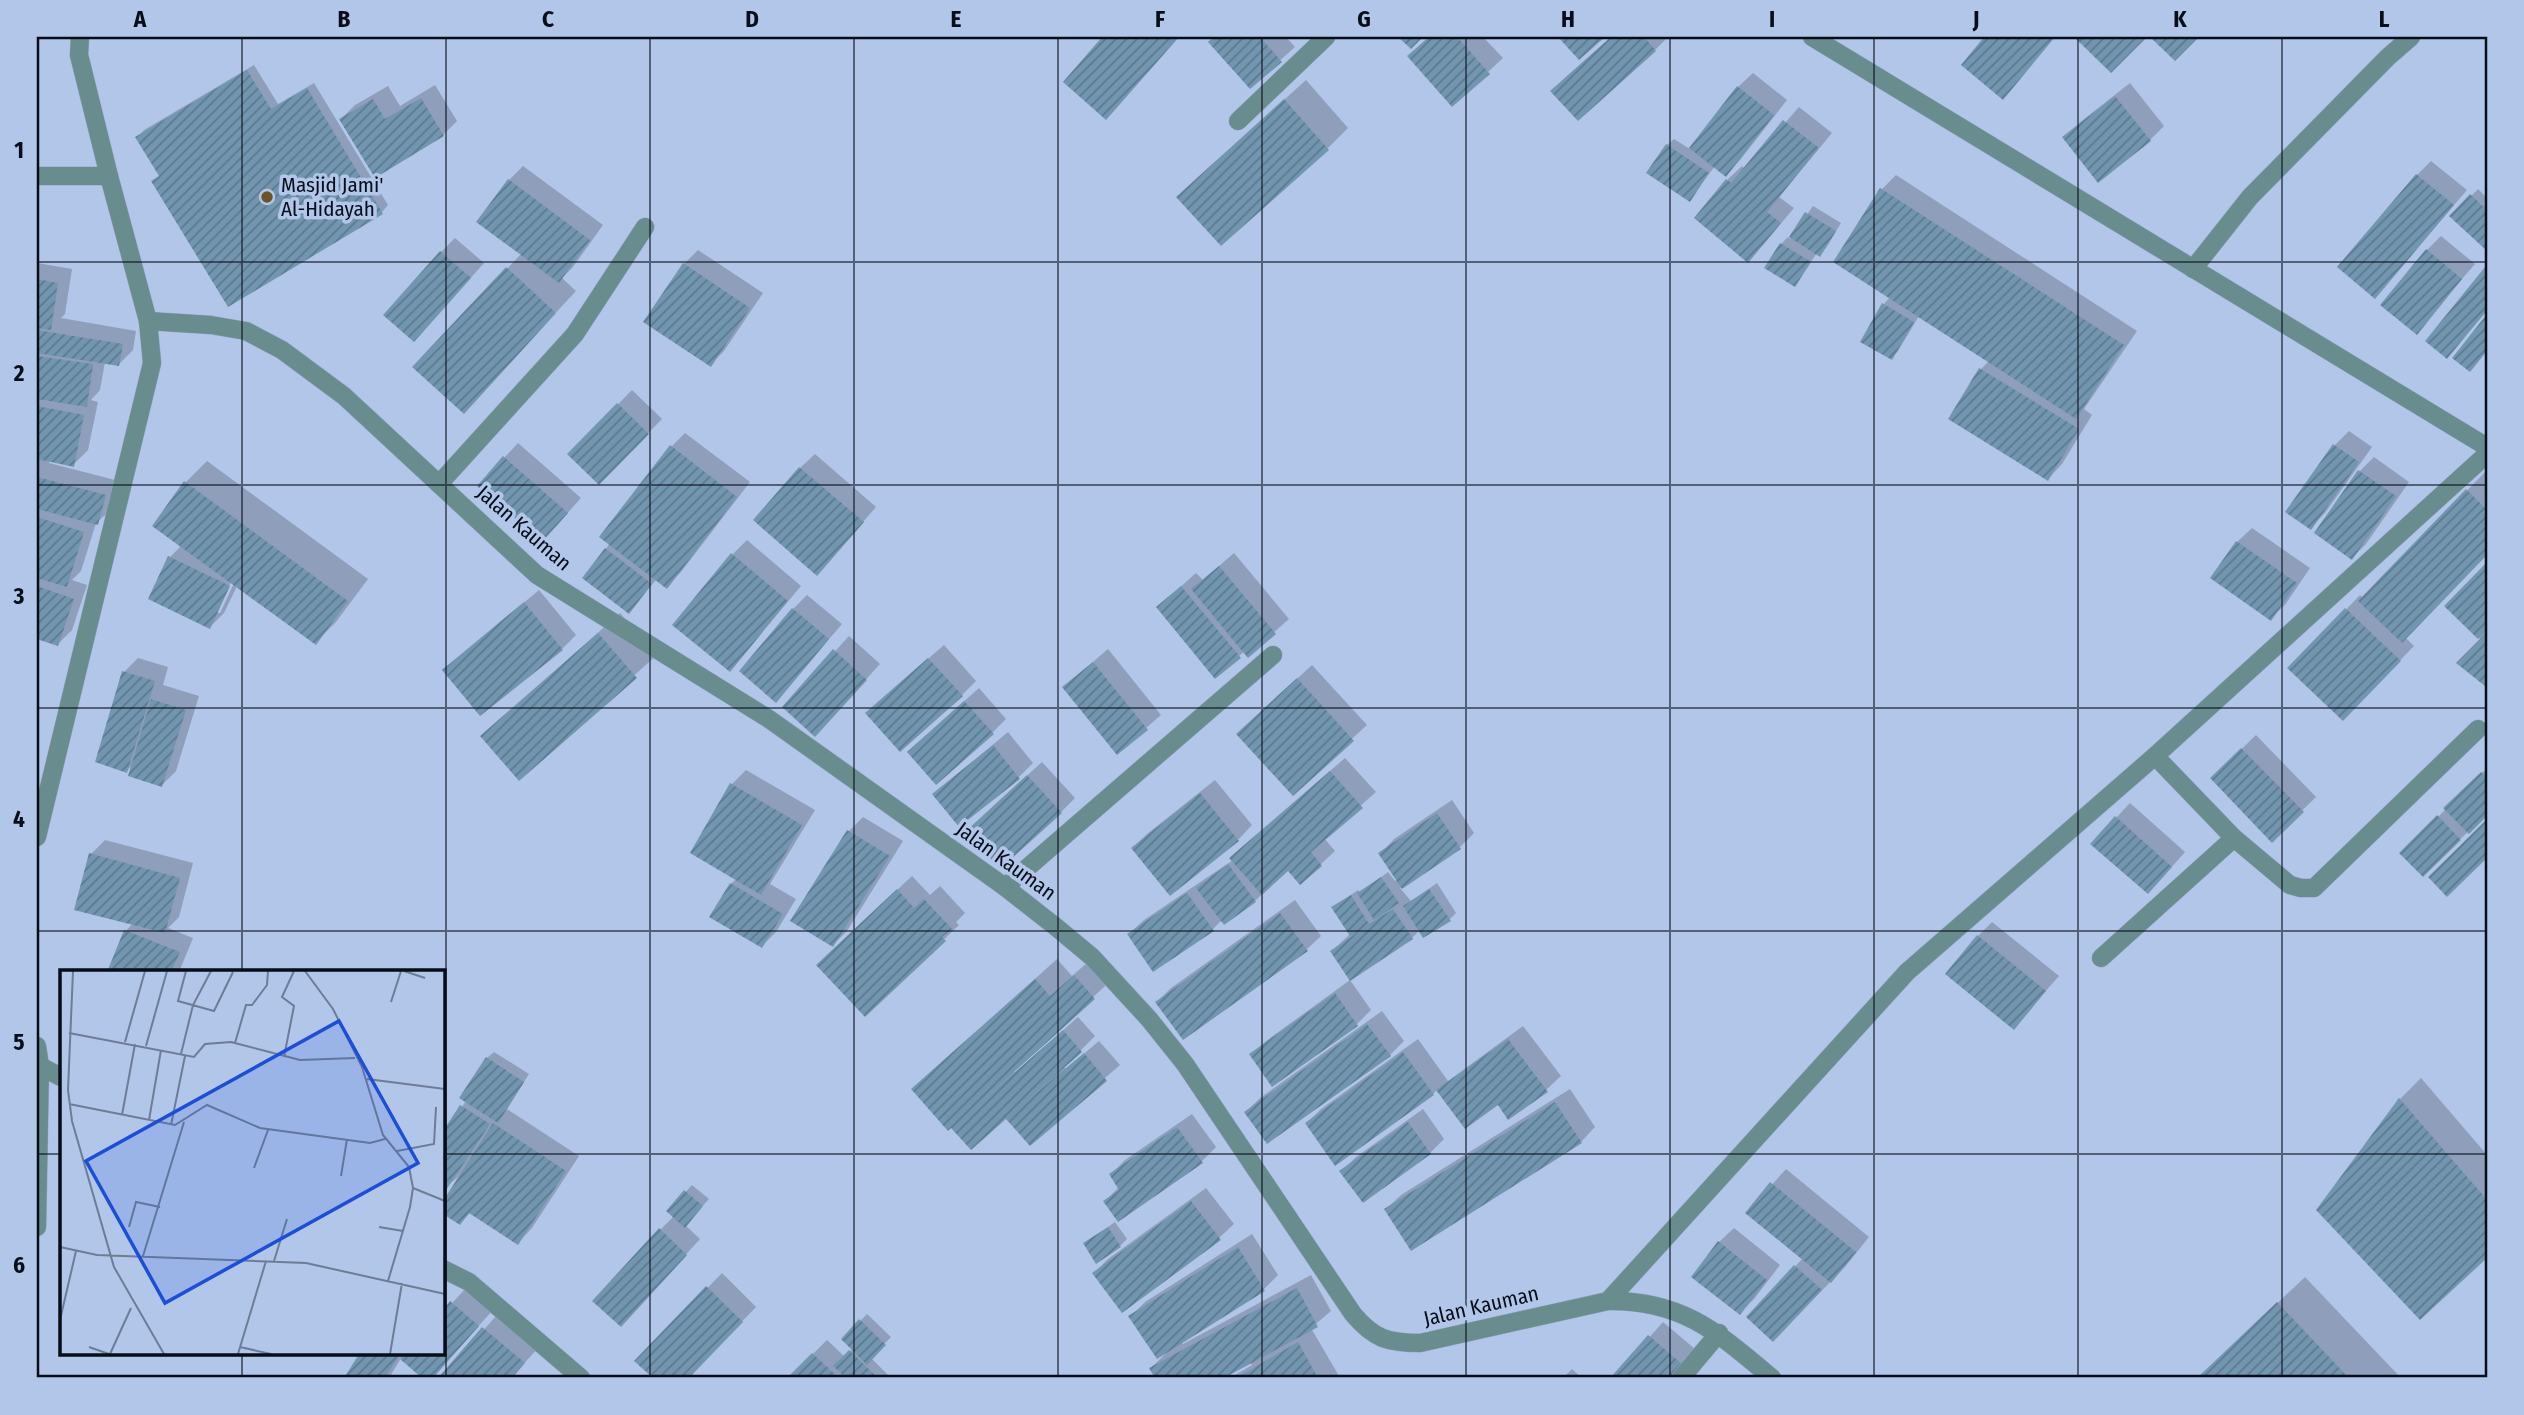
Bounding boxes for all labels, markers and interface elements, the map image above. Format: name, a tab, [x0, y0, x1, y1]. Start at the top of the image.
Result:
text: A	[133, 5, 147, 33]
text: B	[338, 5, 351, 33]
text: C	[542, 5, 554, 33]
text: D	[745, 5, 759, 33]
text: E	[951, 5, 962, 33]
text: F	[1155, 5, 1165, 33]
text: G	[1357, 5, 1371, 33]
text: H	[1561, 5, 1575, 33]
text: I	[1769, 5, 1775, 33]
text: J	[1972, 5, 1979, 33]
text: K	[2173, 5, 2187, 33]
text: L	[2379, 5, 2390, 33]
text: 1	[14, 136, 24, 164]
place label: Masjid Jami' Al-Hidayah	[281, 172, 384, 222]
marker: Masjid Jami' Al-Hidayah	[259, 189, 275, 205]
text: 2	[13, 359, 25, 387]
street label: Jalan Kauman	[471, 480, 577, 576]
text: 3	[13, 582, 25, 610]
text: 4	[13, 805, 25, 833]
street label: Jalan Kauman	[951, 816, 1061, 906]
inset map	[60, 970, 444, 1356]
text: 5	[13, 1028, 25, 1056]
text: 6	[13, 1251, 25, 1279]
street label: Jalan Kauman	[1421, 1280, 1541, 1332]

